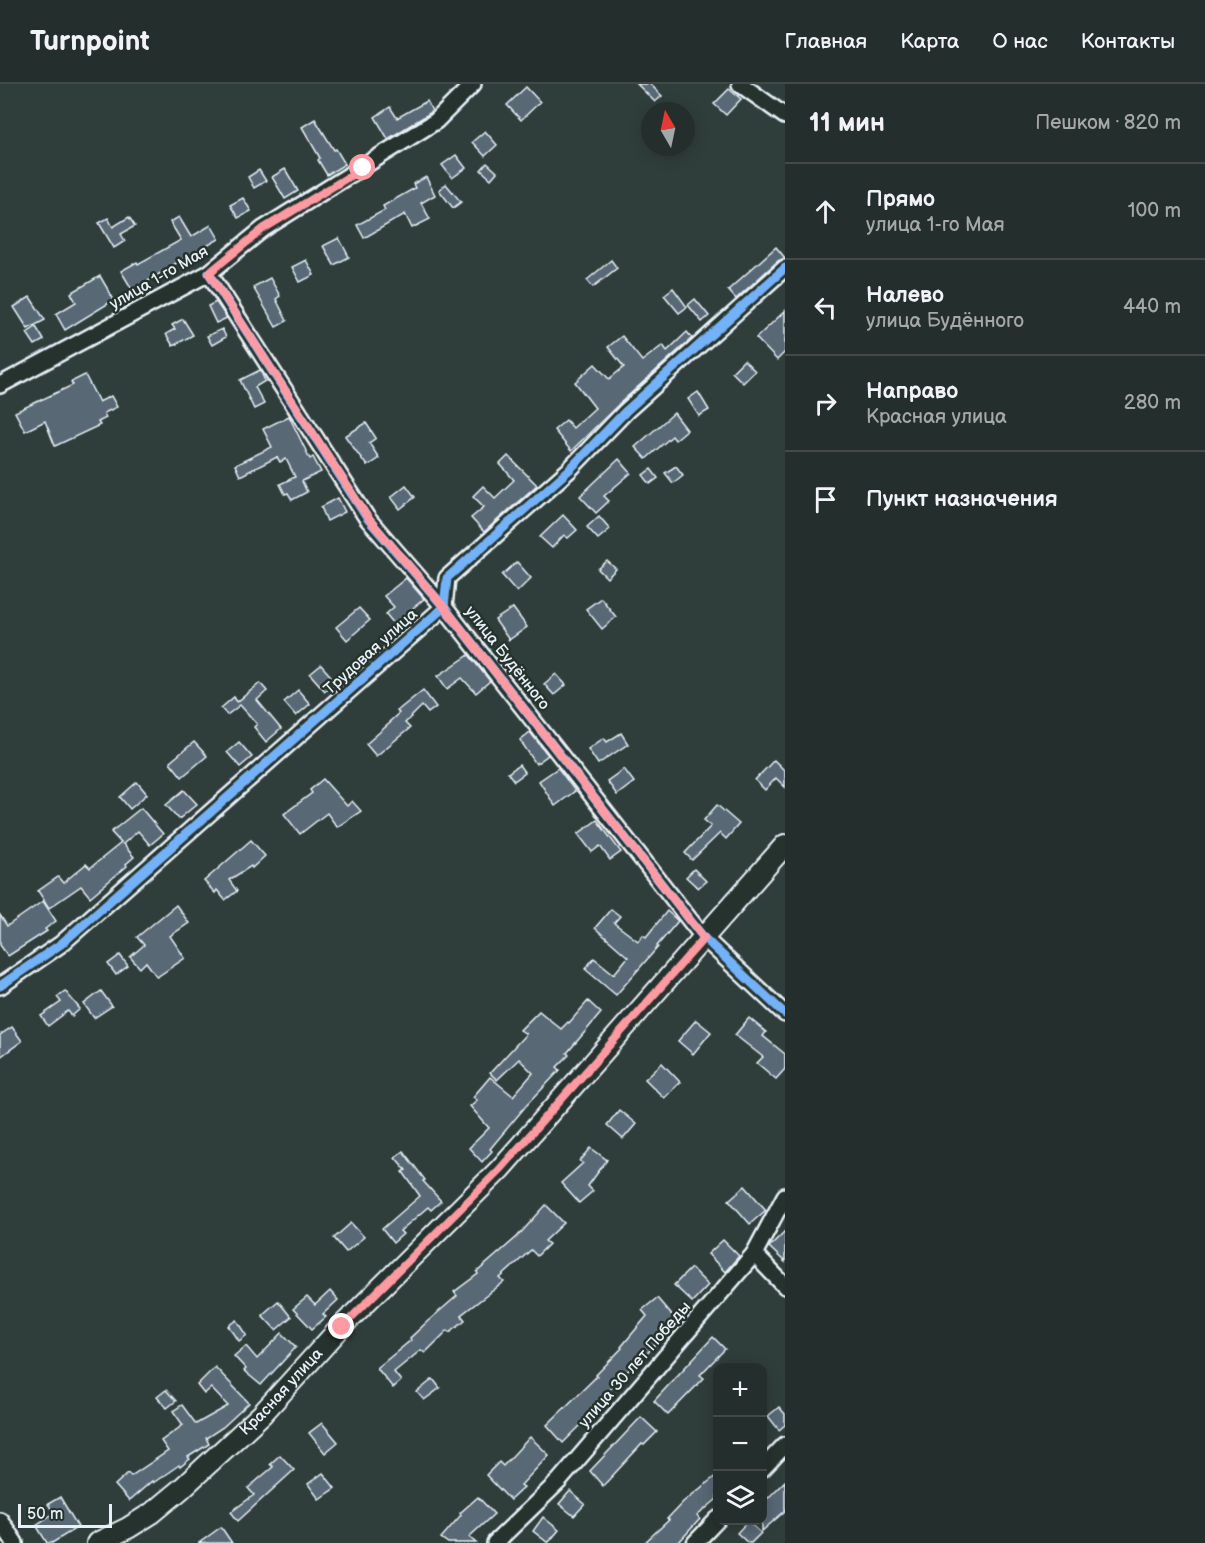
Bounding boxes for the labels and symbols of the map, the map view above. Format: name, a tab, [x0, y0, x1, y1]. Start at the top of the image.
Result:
north arrow	[641, 102, 695, 156]
route start	[349, 154, 375, 180]
street label: улица 1-го Мая	[106, 242, 212, 314]
street label: улица Будённого	[461, 602, 553, 714]
street label: Трудовая улица	[320, 605, 422, 699]
street label: улица 30 лет Победы	[575, 1298, 695, 1432]
route end	[328, 1313, 354, 1339]
street label: Красная улица	[236, 1344, 327, 1439]
scale bar	[18, 1501, 112, 1528]

